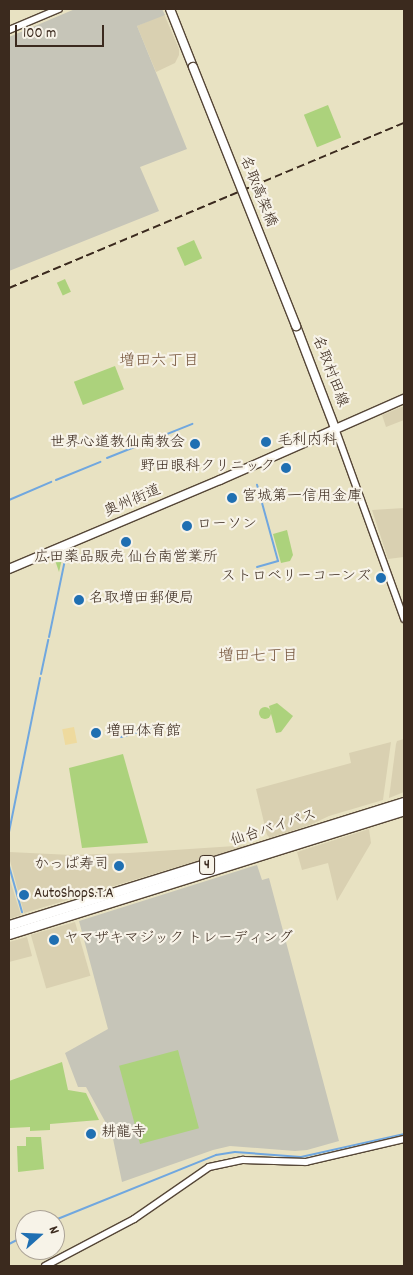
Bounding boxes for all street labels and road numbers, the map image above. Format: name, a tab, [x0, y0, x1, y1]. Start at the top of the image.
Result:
street label: 名取高架橋	[235, 154, 279, 230]
street label: 名取村田線	[307, 334, 351, 410]
street label: 奥州街道	[102, 482, 164, 522]
street label: 仙台バイパス	[228, 807, 320, 851]
road number: 4	[198, 854, 216, 876]

